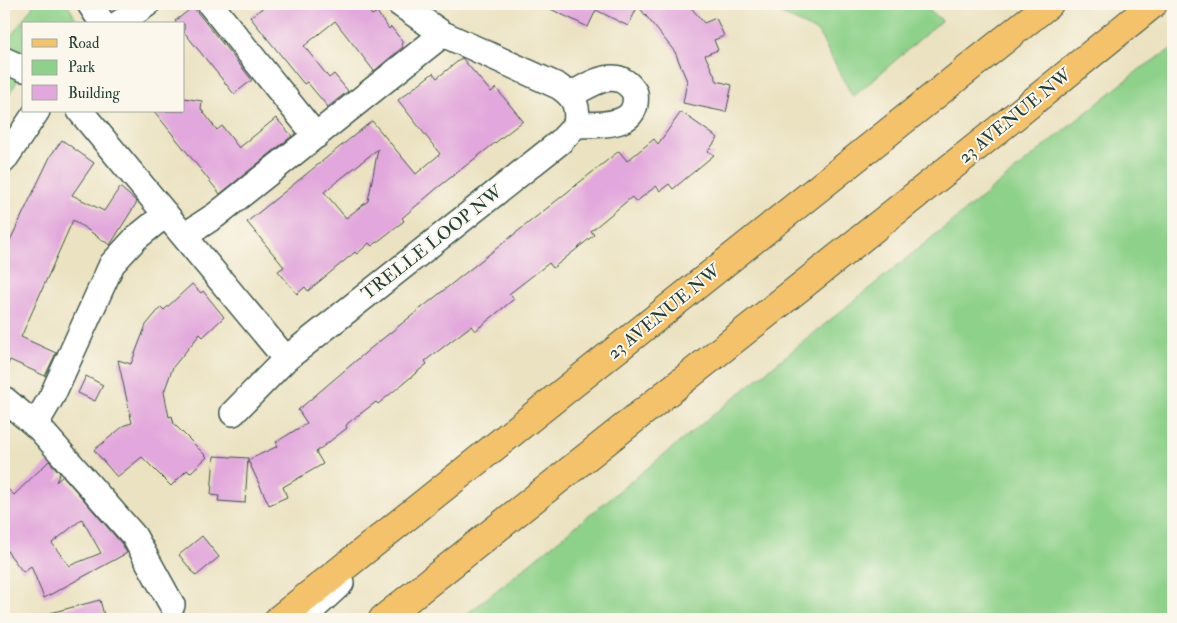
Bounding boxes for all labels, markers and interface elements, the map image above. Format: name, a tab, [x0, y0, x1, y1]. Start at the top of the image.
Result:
legend	[22, 22, 185, 112]
text: Road	[68, 34, 100, 53]
text: Park	[68, 58, 95, 77]
street label: 23 AVENUE NW	[954, 63, 1076, 168]
text: Building	[68, 84, 120, 103]
street label: TRELLE LOOP NW	[357, 180, 508, 305]
street label: 23 AVENUE NW	[603, 259, 725, 364]

